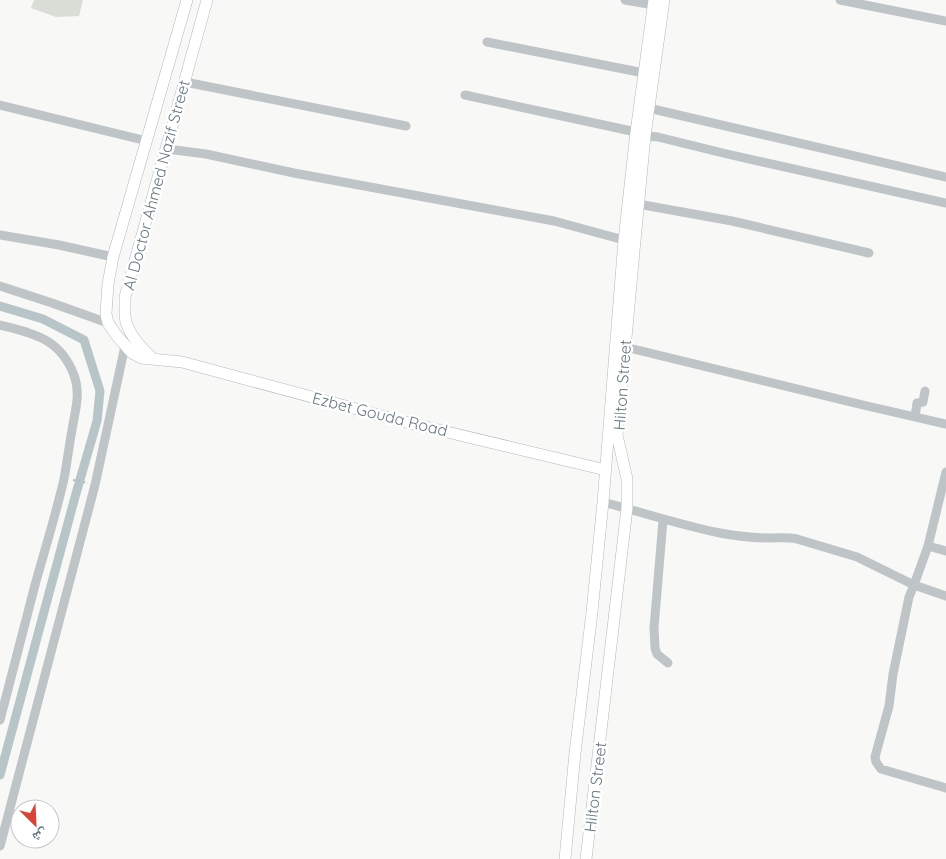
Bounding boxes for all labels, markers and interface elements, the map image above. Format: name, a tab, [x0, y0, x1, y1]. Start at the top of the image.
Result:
street label: Al Doctor Ahmed Nazif Street	[118, 78, 194, 292]
street label: Hilton Street	[609, 339, 635, 431]
street label: Ezbet Gouda Road	[310, 388, 450, 440]
street label: Hilton Street	[580, 741, 610, 833]
north arrow	[10, 799, 60, 849]
text: ش	[30, 825, 51, 847]

